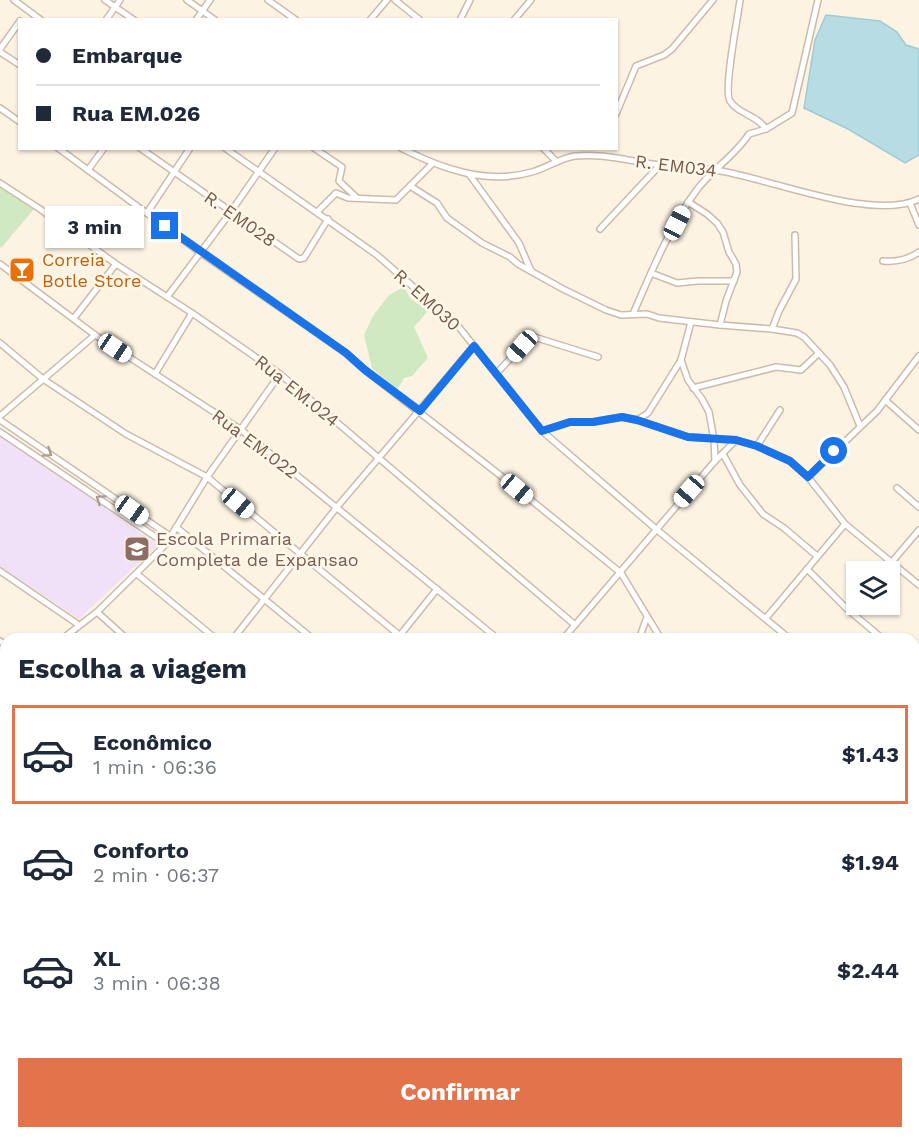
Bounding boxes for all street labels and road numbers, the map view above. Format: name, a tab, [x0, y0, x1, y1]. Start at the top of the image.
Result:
street label: R. EM034	[634, 150, 718, 181]
street label: R. EM028	[200, 186, 280, 251]
street label: R. EM030	[390, 264, 465, 335]
street label: Rua EM.024	[251, 350, 344, 431]
street label: Rua EM.022	[208, 404, 302, 483]

